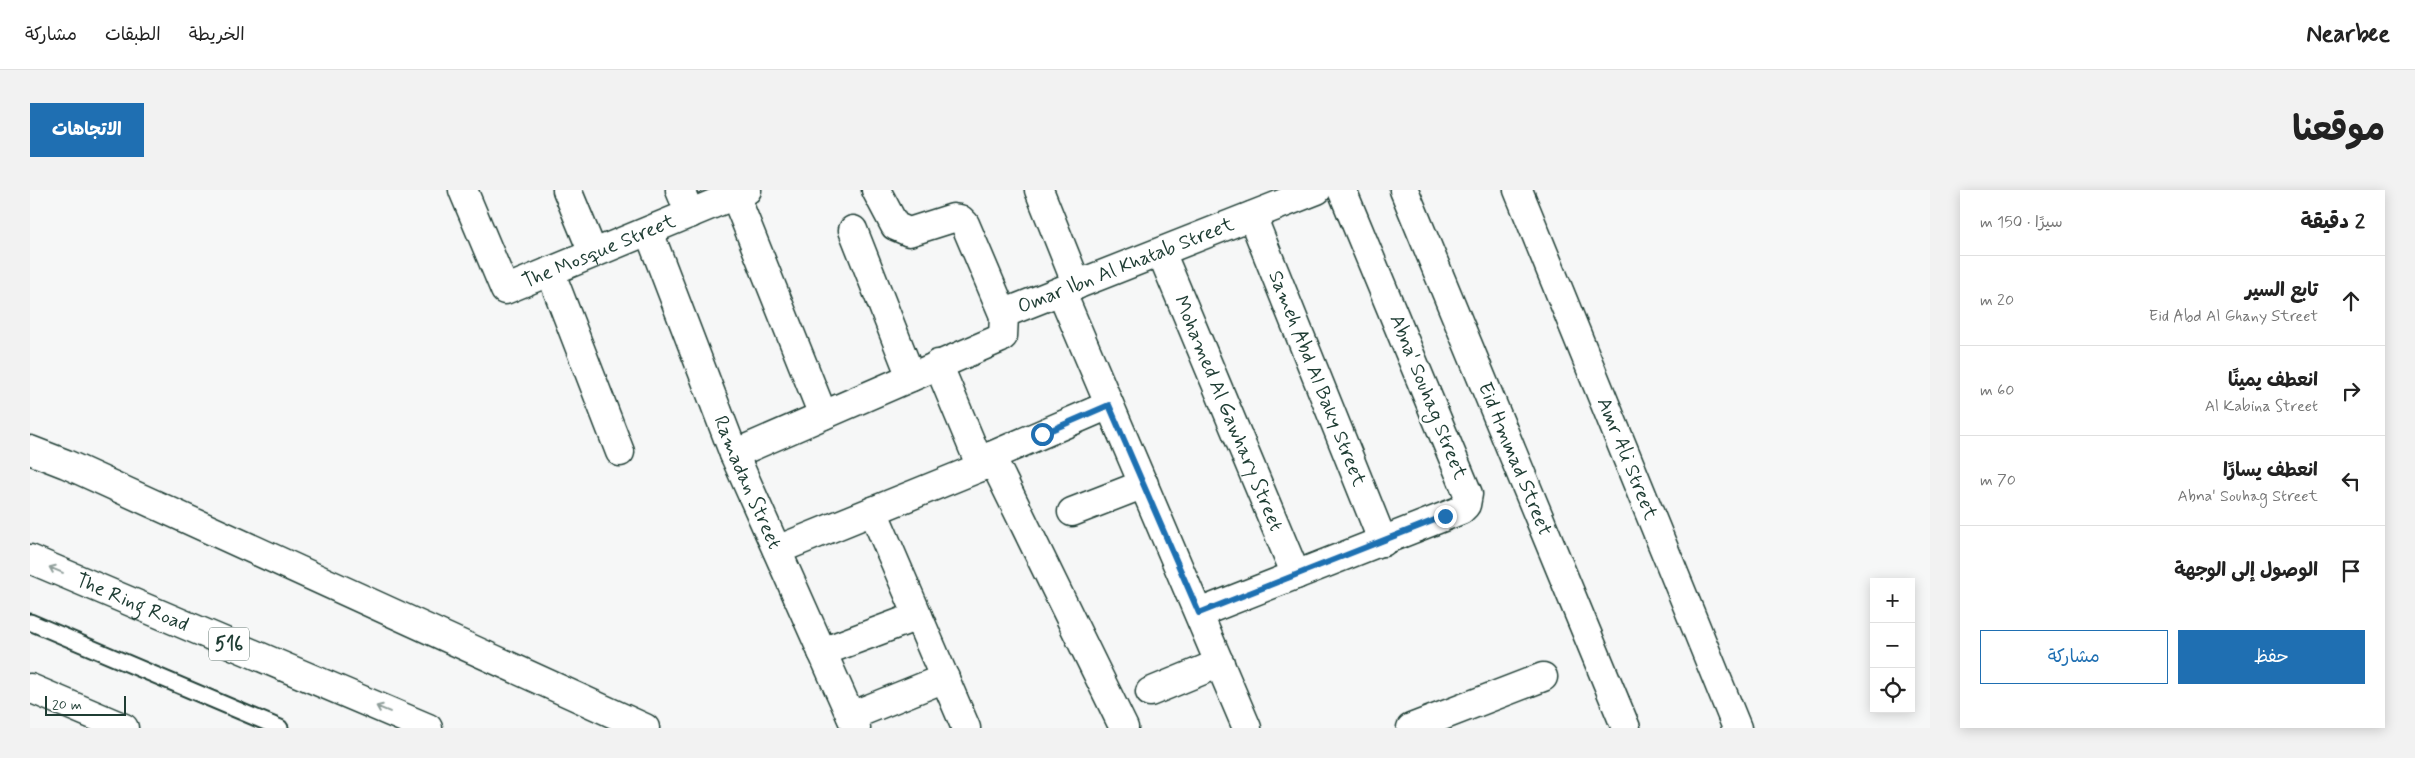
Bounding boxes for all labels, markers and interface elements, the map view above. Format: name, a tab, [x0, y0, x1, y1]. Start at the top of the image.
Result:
text: Nearbee	[2306, 19, 2390, 50]
text: مشاركة	[25, 23, 77, 47]
text: الطبقات	[105, 23, 161, 47]
text: الخريطة	[189, 23, 245, 47]
button: الاتجاهات	[30, 103, 144, 157]
text: موقعنا	[2292, 107, 2385, 153]
street label: The Mosque Street	[518, 207, 680, 295]
text: 2 دقيقة	[2301, 208, 2365, 236]
street label: Omar Ibn Al Khatab Street	[1014, 211, 1238, 320]
text: سيرًا · 150 m	[1980, 212, 2063, 233]
street label: Sameh Abd Al Baky Street	[1262, 266, 1373, 491]
text: تابع السير	[2245, 278, 2318, 303]
icon: ahead	[2337, 287, 2365, 315]
text: 20 m	[1980, 290, 2014, 311]
street label: Mohamed Al Gawhary Street	[1167, 292, 1290, 535]
text: Eid Abd Al Ghany Street	[2149, 306, 2318, 327]
street label: Abna' Souhag Street	[1382, 311, 1473, 484]
text: انعطف يمينًا	[2228, 368, 2318, 393]
icon: right	[2337, 377, 2365, 405]
street label: Eid Hmmad Street	[1471, 378, 1559, 540]
text: 60 m	[1980, 380, 2014, 401]
street label: Amr Ali Street	[1590, 393, 1664, 524]
text: Al Kabina Street	[2205, 396, 2318, 417]
street label: Ramadan Street	[707, 412, 788, 553]
route start	[1031, 423, 1054, 446]
text: انعطف يسارًا	[2223, 458, 2318, 483]
icon: left	[2337, 467, 2365, 495]
text: 70 m	[1980, 470, 2016, 491]
text: Abna' Souhag Street	[2178, 486, 2318, 507]
route end	[1434, 505, 1457, 528]
icon: arrive	[2337, 557, 2365, 585]
text: الوصول إلى الوجهة	[2174, 558, 2318, 583]
one-way arrow	[49, 565, 64, 575]
street label: The Ring Road	[72, 566, 193, 638]
map controls	[1870, 578, 1915, 713]
button: +	[1870, 578, 1915, 623]
button: −	[1870, 623, 1915, 668]
road number: 516	[209, 628, 249, 660]
button: مشاركة	[1980, 630, 2168, 684]
button: حفظ	[2178, 630, 2365, 684]
button: locate	[1870, 668, 1915, 713]
scale bar	[45, 693, 126, 716]
text: 20 m	[52, 696, 82, 714]
one-way arrow	[376, 704, 391, 713]

